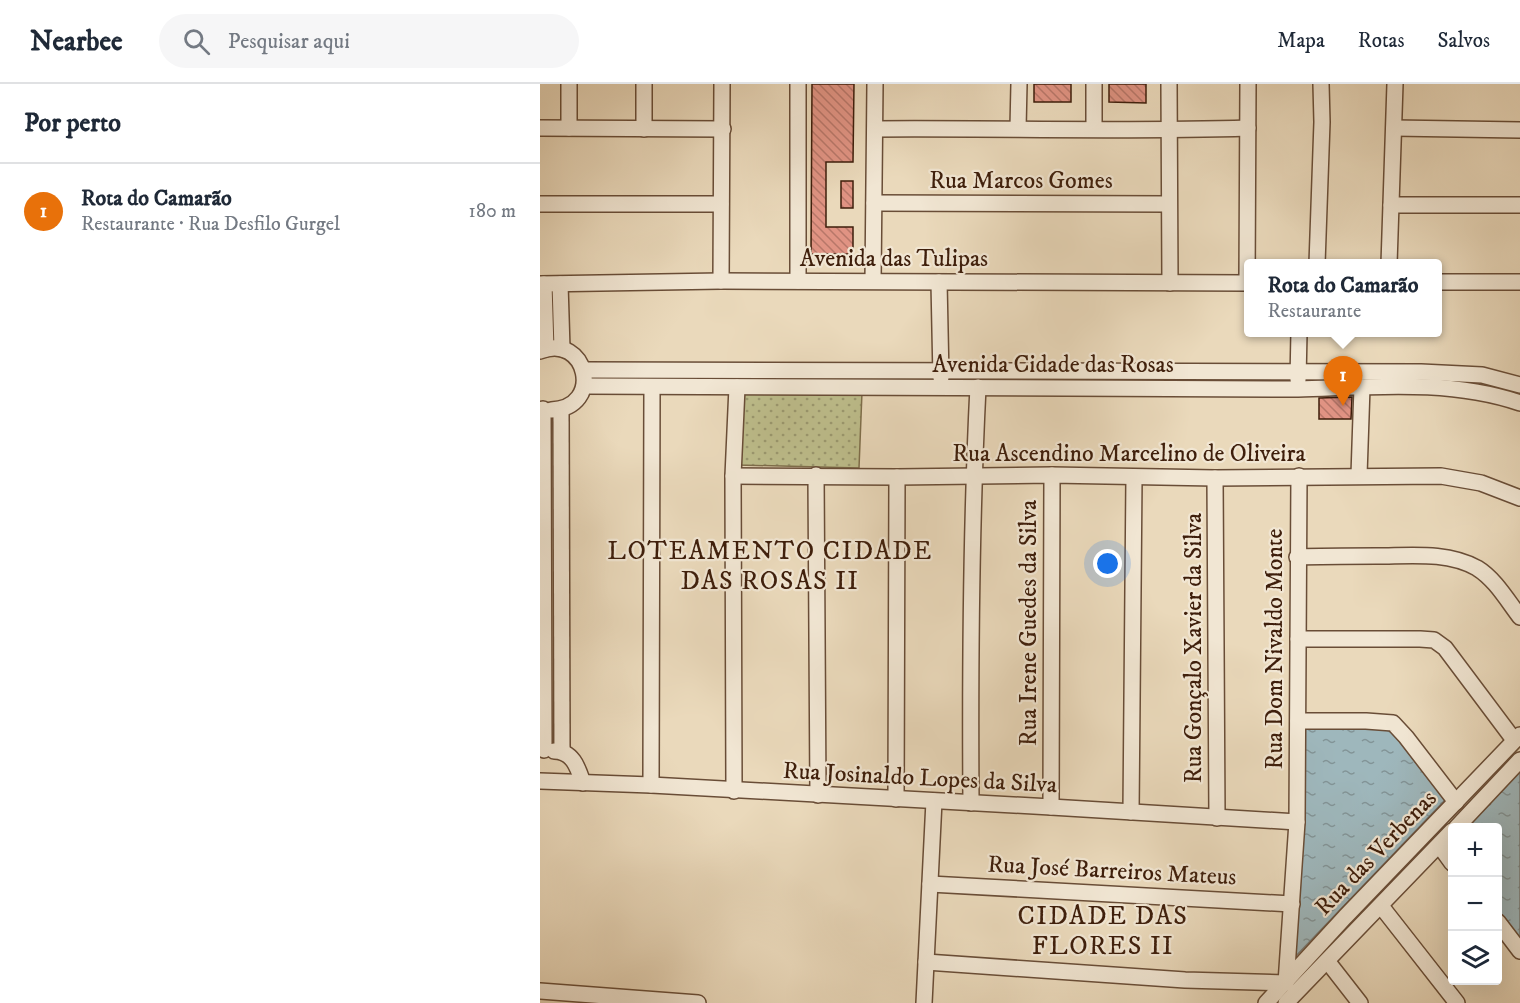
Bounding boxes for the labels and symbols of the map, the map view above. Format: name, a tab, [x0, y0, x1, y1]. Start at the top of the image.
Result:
street label: Rua Marcos Gomes	[929, 166, 1113, 196]
street label: Avenida das Tulipas	[800, 244, 988, 274]
street label: Avenida Cidade das Rosas	[932, 350, 1174, 380]
pin: 1	[1324, 356, 1362, 406]
street label: Rua Ascendino Marcelino de Oliveira	[952, 439, 1306, 469]
street label: Rua Irene Guedes da Silva	[1014, 499, 1044, 746]
street label: Rua Gonçalo Xavier da Silva	[1179, 512, 1209, 783]
street label: Rua Dom Nivaldo Monte	[1260, 528, 1290, 769]
district label: LOTEAMENTO CIDADE DAS ROSAS II	[607, 535, 933, 598]
your location	[1093, 549, 1122, 578]
street label: Rua Josinaldo Lopes da Silva	[782, 756, 1059, 800]
street label: Rua das Verbenas	[1309, 784, 1443, 922]
street label: Rua José Barreiros Mateus	[987, 849, 1237, 893]
district label: CIDADE DAS FLORES II	[1018, 900, 1188, 963]

